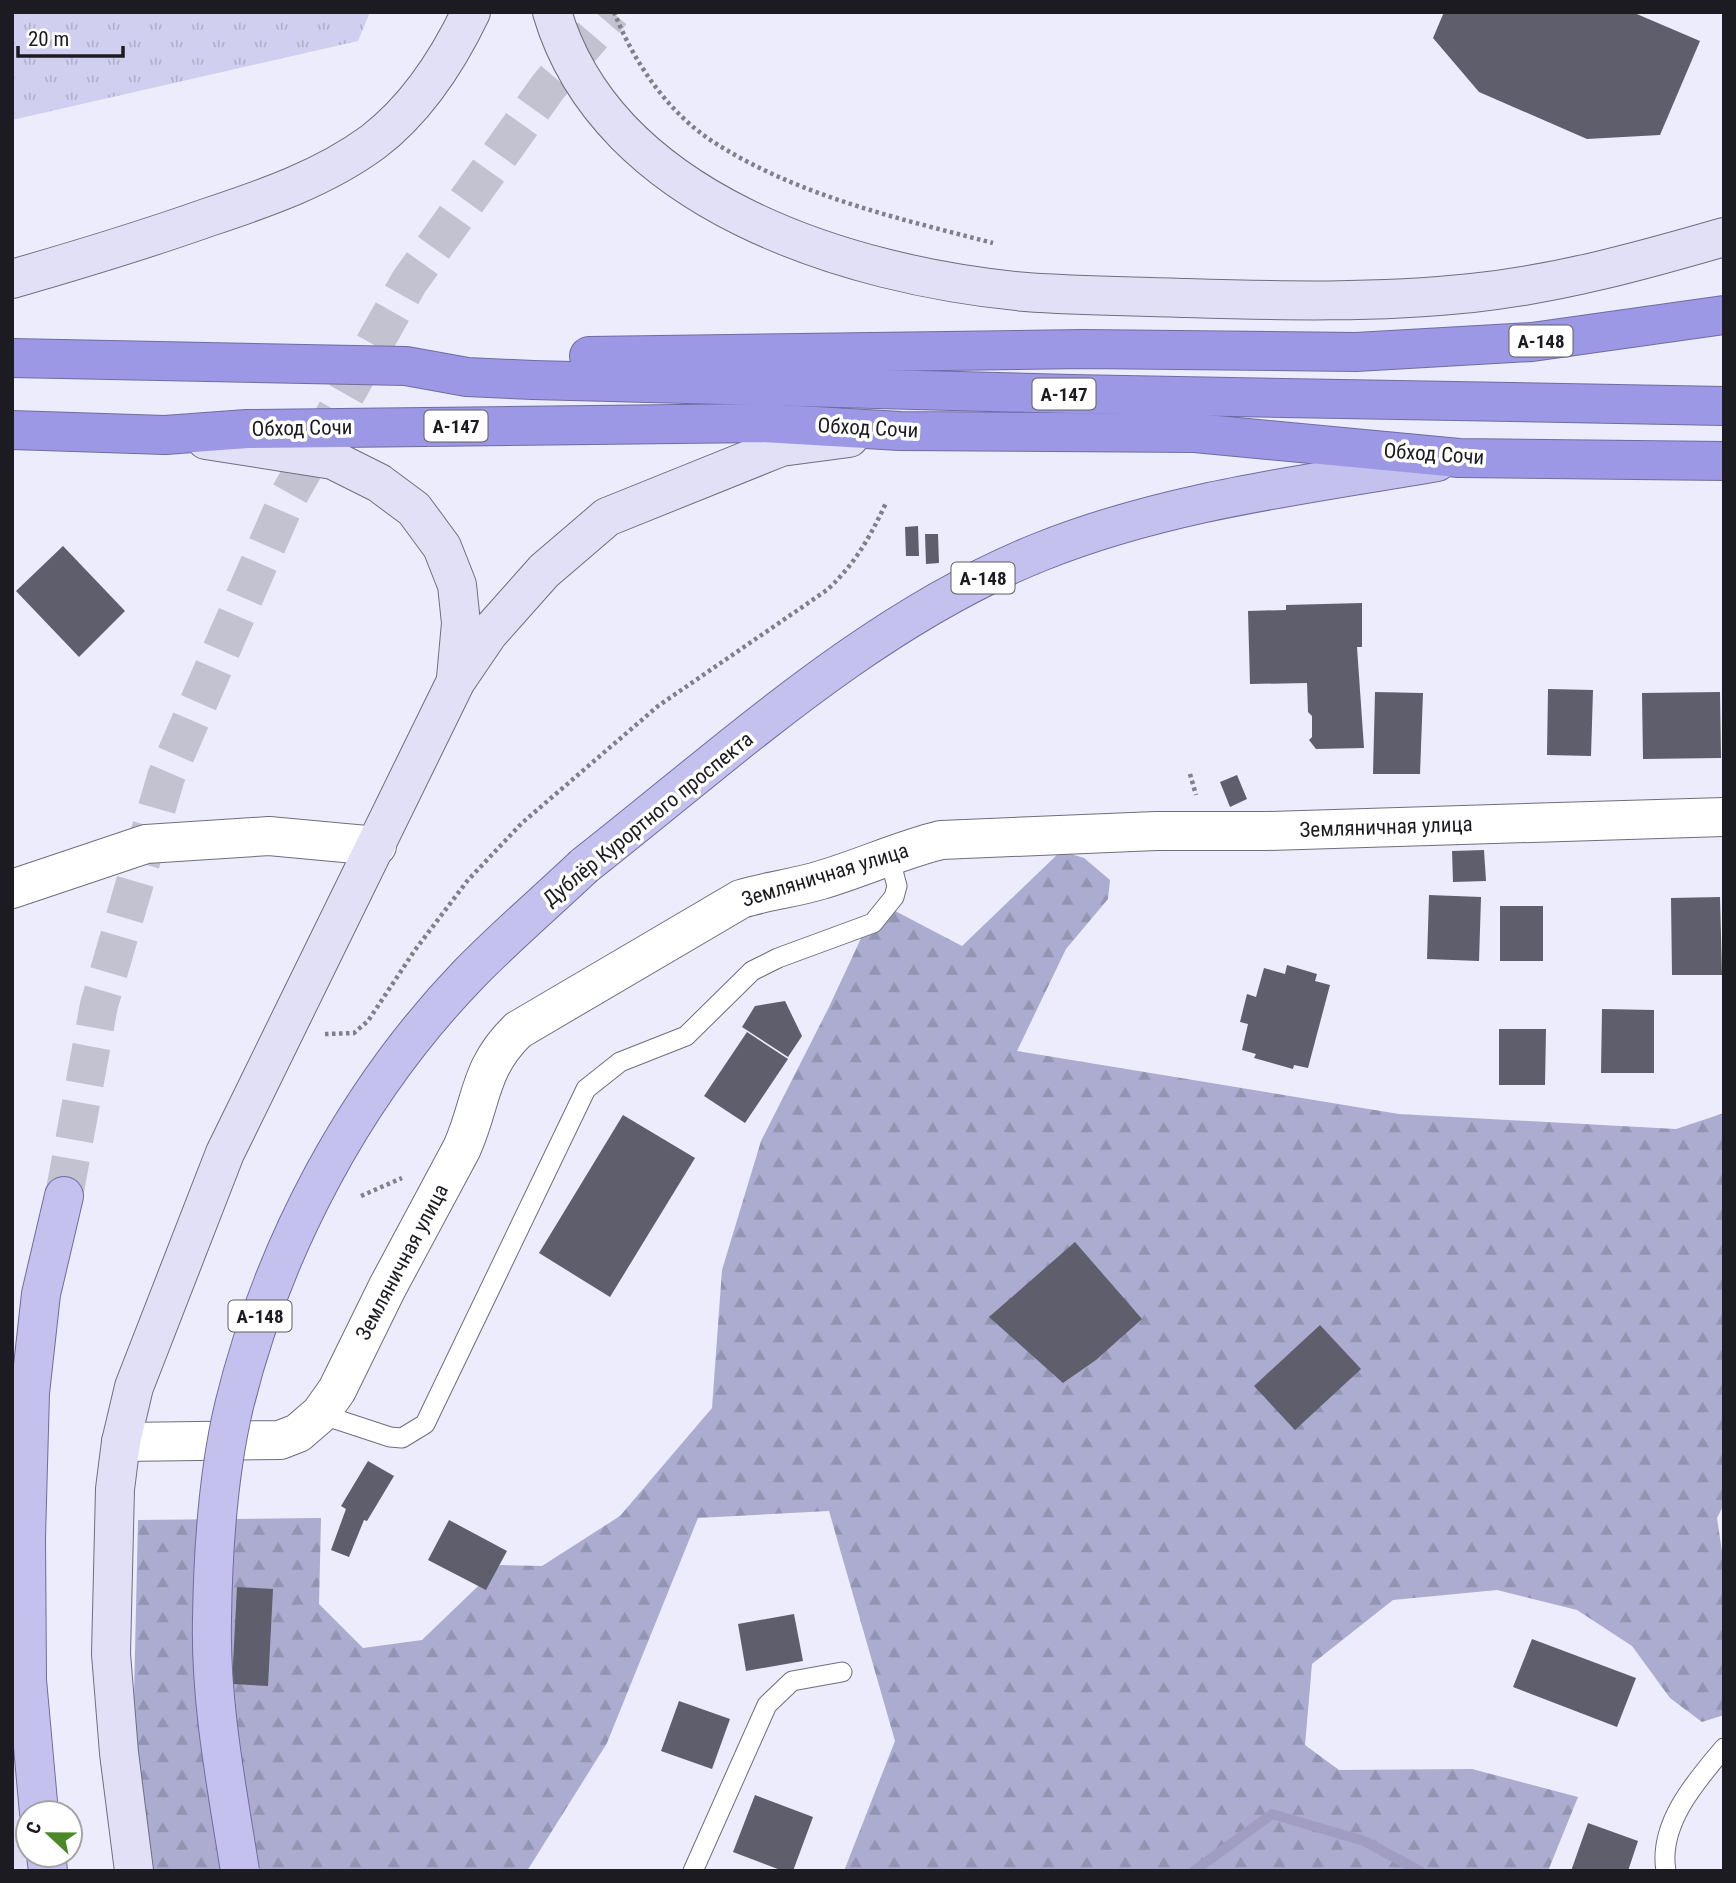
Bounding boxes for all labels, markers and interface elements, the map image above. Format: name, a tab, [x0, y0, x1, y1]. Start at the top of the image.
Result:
scale bar	[18, 14, 122, 58]
text: 20 m	[28, 27, 69, 51]
road number: А-148	[1510, 326, 1572, 356]
road number: А-147	[1032, 378, 1096, 410]
road number: А-147	[424, 410, 488, 442]
street label: Обход Сочи	[817, 413, 919, 443]
street label: Обход Сочи	[251, 415, 353, 441]
street label: Обход Сочи	[1383, 439, 1485, 469]
road number: А-148	[951, 562, 1014, 594]
street label: Дублёр Курортного проспекта	[538, 727, 758, 911]
street label: Земляничная улица	[1299, 812, 1473, 842]
street label: Земляничная улица	[739, 838, 911, 912]
street label: Земляничная улица	[351, 1180, 453, 1344]
road number: А-148	[229, 1300, 292, 1332]
north arrow	[14, 1799, 84, 1869]
text: С	[21, 1818, 46, 1837]

